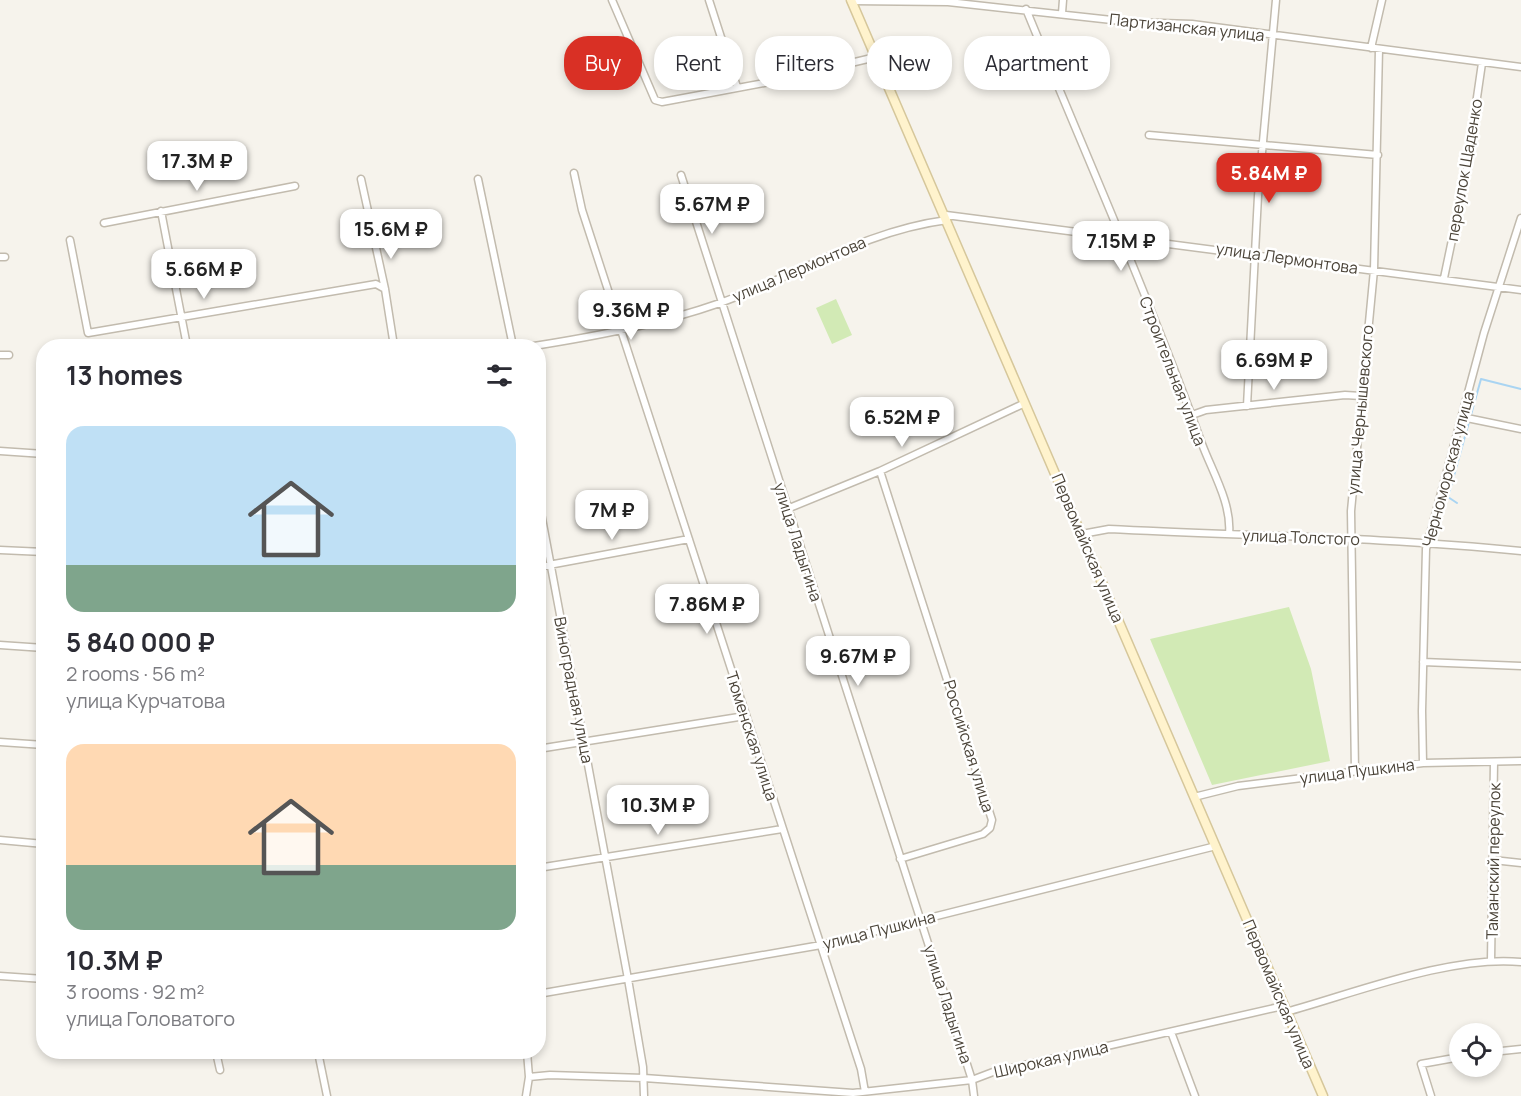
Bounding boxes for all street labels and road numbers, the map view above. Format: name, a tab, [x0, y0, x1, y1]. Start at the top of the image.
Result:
street label: Партизанская улица	[1108, 8, 1266, 46]
street label: переулок Щаденко	[1441, 97, 1487, 243]
street label: улица Лермонтова	[729, 231, 869, 307]
street label: улица Лермонтова	[1215, 237, 1359, 279]
street label: Строительная улица	[1134, 293, 1212, 449]
street label: улица Чернышевского	[1342, 324, 1378, 496]
street label: Черноморская улица	[1417, 388, 1479, 550]
street label: Первомайская улица	[1047, 470, 1129, 626]
street label: улица Ладыгина	[768, 480, 828, 604]
street label: улица Толстого	[1242, 524, 1360, 550]
street label: Виноградная улица	[549, 615, 599, 765]
street label: Тюменская улица	[721, 668, 783, 804]
street label: Российская улица	[938, 677, 1000, 815]
street label: улица Пушкина	[1298, 753, 1416, 789]
street label: Таманский переулок	[1481, 781, 1505, 940]
street label: улица Пушкина	[820, 905, 938, 955]
street label: Первомайская улица	[1238, 916, 1320, 1072]
street label: улица Ладыгина	[918, 942, 978, 1066]
street label: Широкая улица	[992, 1035, 1110, 1083]

